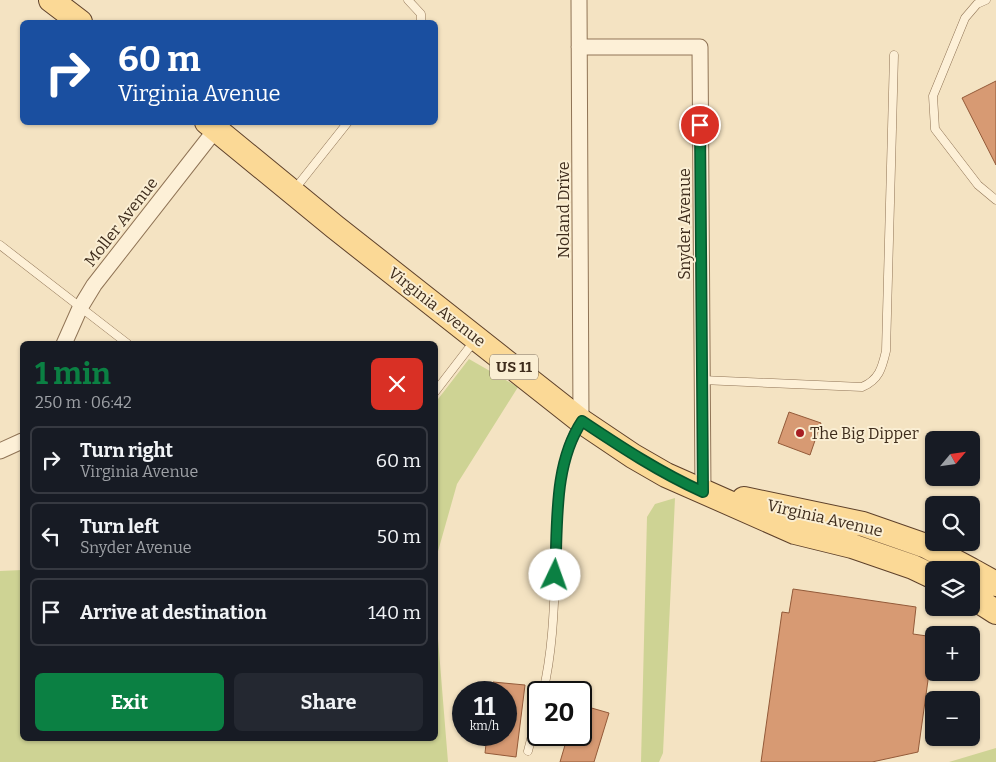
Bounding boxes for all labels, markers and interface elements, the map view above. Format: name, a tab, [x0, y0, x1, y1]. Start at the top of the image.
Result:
text: 60 m	[118, 38, 201, 80]
icon: right	[35, 40, 100, 105]
text: Virginia Avenue	[118, 80, 281, 107]
pin	[679, 104, 721, 146]
icon: arrive	[686, 111, 714, 139]
street label: Noland Drive	[554, 161, 573, 259]
street label: Snyder Avenue	[675, 168, 694, 280]
street label: Moller Avenue	[80, 174, 162, 270]
street label: Virginia Avenue	[385, 263, 489, 351]
road number: US 11	[490, 354, 538, 380]
text: 1 min	[35, 356, 111, 392]
button: close	[371, 358, 423, 410]
text: 250 m · 06:42	[35, 393, 132, 412]
place label: The Big Dipper	[810, 424, 919, 443]
marker: The Big Dipper	[794, 427, 806, 439]
north arrow	[925, 431, 980, 486]
map controls	[925, 431, 980, 746]
text: Turn right	[80, 439, 173, 462]
icon: right	[37, 446, 65, 474]
text: 60 m	[376, 449, 421, 472]
text: Virginia Avenue	[80, 462, 198, 481]
street label: Virginia Avenue	[765, 495, 885, 541]
button: search	[925, 496, 980, 551]
text: Turn left	[80, 515, 159, 538]
icon: left	[37, 522, 65, 550]
text: 50 m	[377, 525, 421, 548]
text: Snyder Avenue	[80, 538, 192, 557]
position arrow	[528, 548, 580, 600]
button: layers	[925, 561, 980, 616]
icon: arrive	[37, 598, 65, 626]
text: Arrive at destination	[80, 601, 267, 624]
text: 140 m	[368, 601, 421, 624]
button: +	[925, 626, 980, 681]
button: Exit	[35, 673, 224, 731]
button: Share	[234, 673, 423, 731]
speed limit sign: 20	[527, 681, 592, 746]
button: −	[925, 691, 980, 746]
text: 11	[474, 692, 495, 722]
text: km/h	[470, 719, 499, 733]

